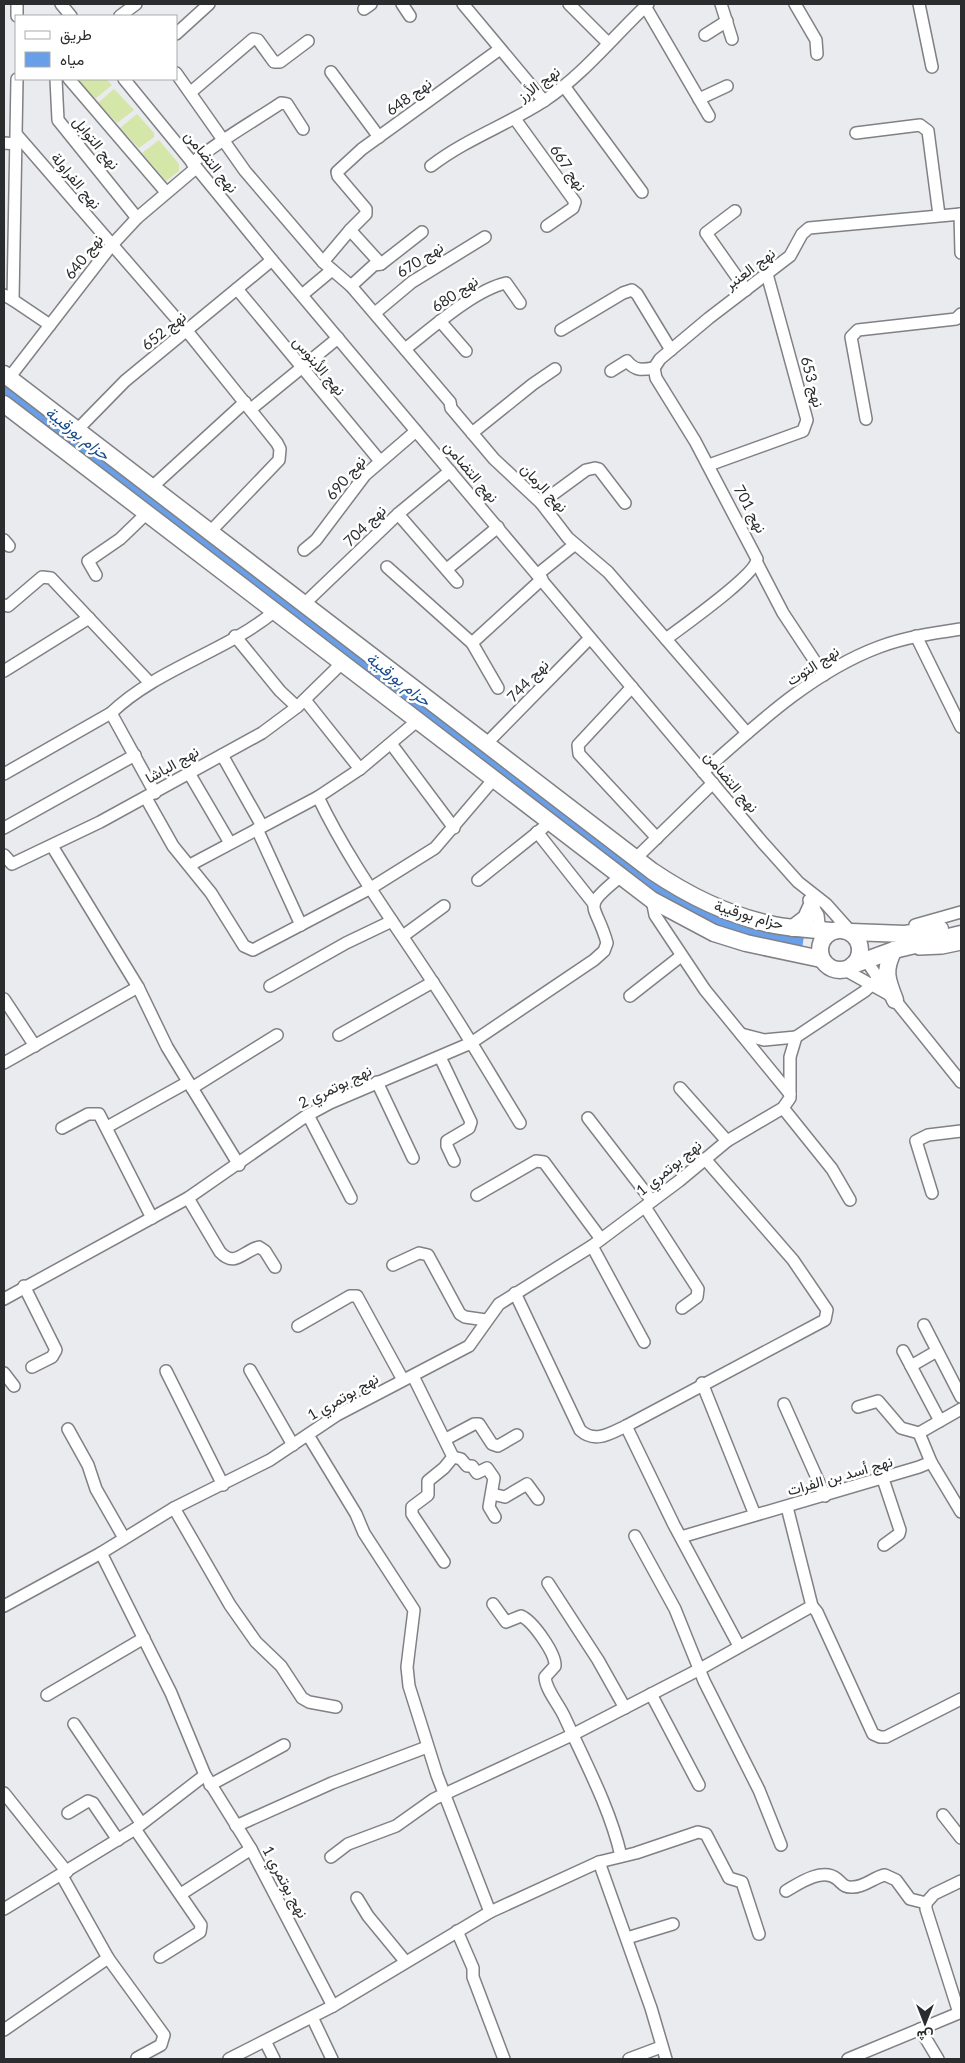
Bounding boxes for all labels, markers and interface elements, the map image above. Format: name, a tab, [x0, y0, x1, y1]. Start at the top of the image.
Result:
legend	[15, 15, 178, 80]
text: طريق	[60, 25, 92, 45]
text: مياه	[60, 50, 84, 69]
street label: نهج الأرز	[513, 62, 565, 108]
street label: نهج 648	[382, 74, 437, 121]
street label: نهج التوابل	[67, 112, 124, 175]
street label: نهج التضامن	[179, 127, 242, 198]
street label: نهج 667	[544, 141, 591, 196]
street label: نهج الفراولة	[46, 148, 106, 214]
street label: نهج 640	[60, 230, 109, 284]
street label: نهج 670	[393, 237, 448, 283]
street label: نهج العنبر	[720, 243, 780, 296]
street label: نهج 680	[428, 271, 483, 318]
street label: نهج 652	[137, 307, 191, 356]
street label: نهج الأبنوس	[287, 332, 350, 401]
street label: نهج 653	[795, 354, 828, 410]
water label: حزام بورقيبة	[41, 402, 115, 466]
street label: نهج التضامن	[439, 437, 503, 508]
street label: نهج 690	[322, 452, 371, 505]
street label: نهج الرمان	[515, 459, 572, 518]
street label: نهج 701	[728, 481, 771, 537]
street label: نهج 704	[339, 501, 391, 552]
street label: نهج التوت	[783, 642, 844, 691]
water label: حزام بورقيبة	[362, 648, 436, 712]
street label: نهج 744	[503, 655, 554, 707]
street label: نهج الباشا	[142, 742, 203, 789]
street label: نهج التضامن	[699, 747, 763, 818]
street label: حزام بورقيبة	[712, 896, 786, 934]
street label: نهج بوتمري 2	[295, 1061, 376, 1116]
street label: نهج بوتمري 1	[632, 1135, 708, 1203]
street label: نهج بوتمري 1	[304, 1369, 384, 1428]
street label: نهج أسد بن الفرات	[785, 1451, 895, 1502]
street label: نهج بوتمري 1	[255, 1842, 312, 1923]
north arrow	[900, 1998, 950, 2048]
text: ش	[916, 2027, 933, 2045]

